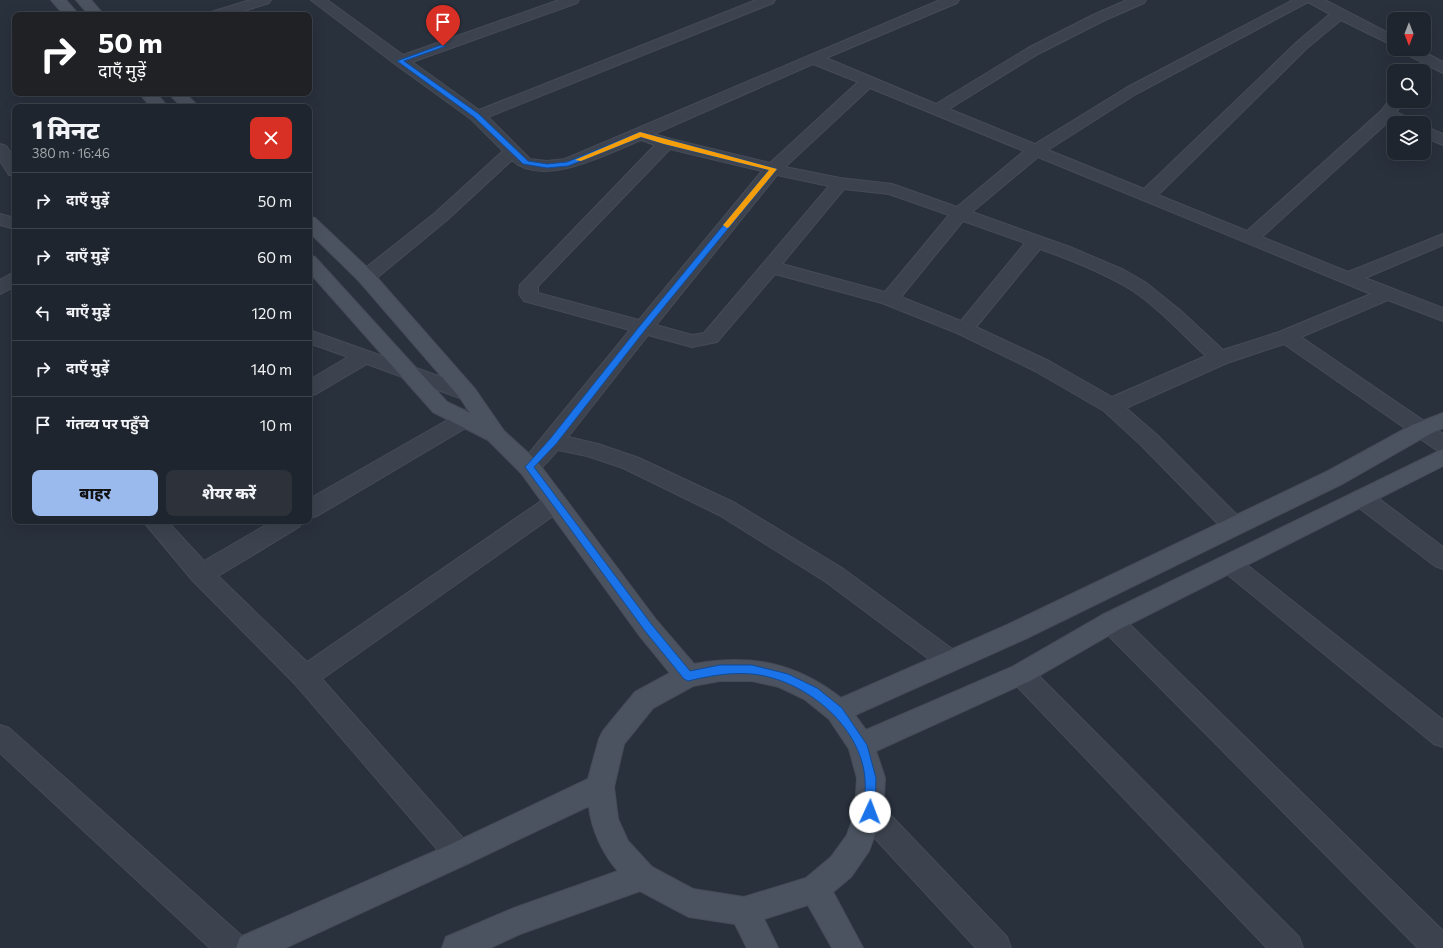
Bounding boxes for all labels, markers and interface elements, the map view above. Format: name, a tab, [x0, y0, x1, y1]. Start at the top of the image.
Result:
pin	[426, 5, 460, 46]
icon: arrive	[432, 11, 454, 33]
north arrow	[1387, 12, 1431, 56]
map controls	[1387, 12, 1431, 160]
text: 50 m	[98, 25, 163, 59]
icon: right	[32, 28, 84, 80]
text: दाएँ मुड़ें	[98, 59, 146, 81]
button: search	[1387, 64, 1431, 108]
text: 1 मिनट	[32, 115, 99, 144]
button: layers	[1387, 116, 1431, 160]
button: close	[250, 117, 292, 159]
text: 380 m · 16:46	[32, 145, 110, 161]
icon: right	[32, 190, 54, 212]
text: दाएँ मुड़ें	[66, 190, 109, 208]
text: 50 m	[258, 192, 292, 210]
icon: right	[32, 246, 54, 268]
text: दाएँ मुड़ें	[66, 246, 109, 264]
text: 60 m	[257, 248, 292, 266]
icon: left	[32, 302, 54, 324]
text: बाएँ मुड़ें	[66, 302, 110, 320]
text: 120 m	[252, 304, 292, 322]
icon: right	[32, 358, 54, 380]
text: दाएँ मुड़ें	[66, 358, 109, 376]
text: 140 m	[251, 360, 292, 378]
icon: arrive	[32, 414, 54, 436]
text: गंतव्य पर पहुँचे	[66, 414, 149, 432]
text: 10 m	[260, 416, 292, 434]
button: बाहर	[32, 470, 158, 516]
button: शेयर करें	[166, 470, 292, 516]
position arrow	[849, 791, 891, 833]

